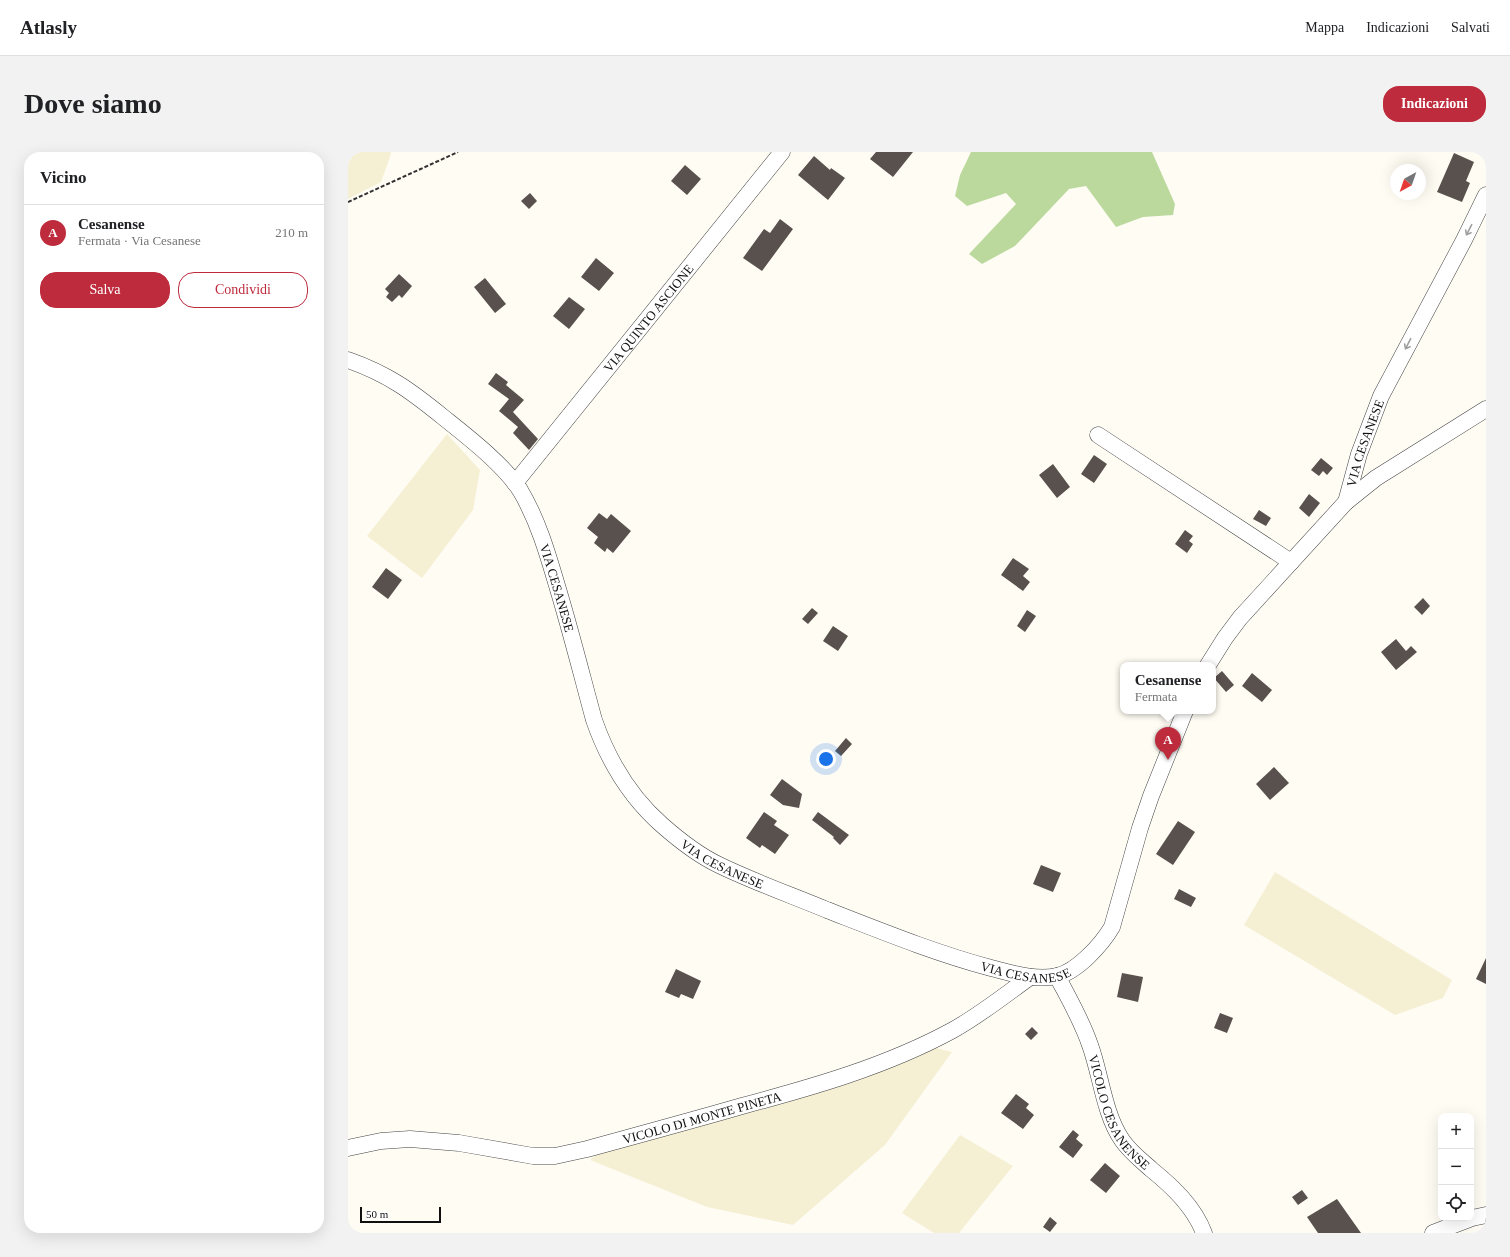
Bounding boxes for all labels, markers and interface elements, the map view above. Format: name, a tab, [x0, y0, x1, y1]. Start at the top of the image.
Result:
text: Atlasly	[20, 17, 77, 38]
text: Mappa	[1305, 20, 1344, 35]
text: Indicazioni	[1366, 20, 1429, 35]
text: Salvati	[1451, 20, 1490, 35]
button: Indicazioni	[1383, 86, 1486, 122]
text: Dove siamo	[24, 88, 162, 119]
north arrow	[1390, 164, 1426, 200]
text: Vicino	[40, 168, 87, 187]
text: Cesanense	[78, 216, 145, 232]
one-way arrow	[1465, 224, 1473, 236]
text: A	[48, 225, 58, 240]
text: 210 m	[275, 225, 308, 240]
text: Fermata · Via Cesanese	[78, 233, 201, 248]
street label: VIA QUINTO ASCIONE	[600, 261, 696, 375]
button: Salva	[40, 272, 170, 308]
button: Condividi	[178, 272, 308, 308]
one-way arrow	[1404, 338, 1411, 350]
street label: VIA CESANESE	[1343, 397, 1387, 488]
street label: VIA CESANESE	[537, 542, 578, 634]
popup	[1120, 662, 1216, 714]
text: Cesanense	[1135, 672, 1201, 688]
text: Fermata	[1135, 689, 1177, 704]
pin: A	[1155, 727, 1181, 760]
your location	[816, 749, 836, 769]
street label: VIA CESANESE	[678, 836, 766, 891]
street label: VIA CESANESE	[979, 958, 1073, 985]
street label: VICOLO CESANENSE	[1086, 1053, 1153, 1173]
street label: VICOLO DI MONTE PINETA	[621, 1088, 783, 1146]
map controls	[1438, 1113, 1474, 1221]
button: +	[1438, 1113, 1474, 1149]
button: −	[1438, 1149, 1474, 1185]
button: locate	[1438, 1185, 1474, 1221]
scale bar	[360, 1205, 441, 1224]
text: 50 m	[366, 1208, 388, 1220]

